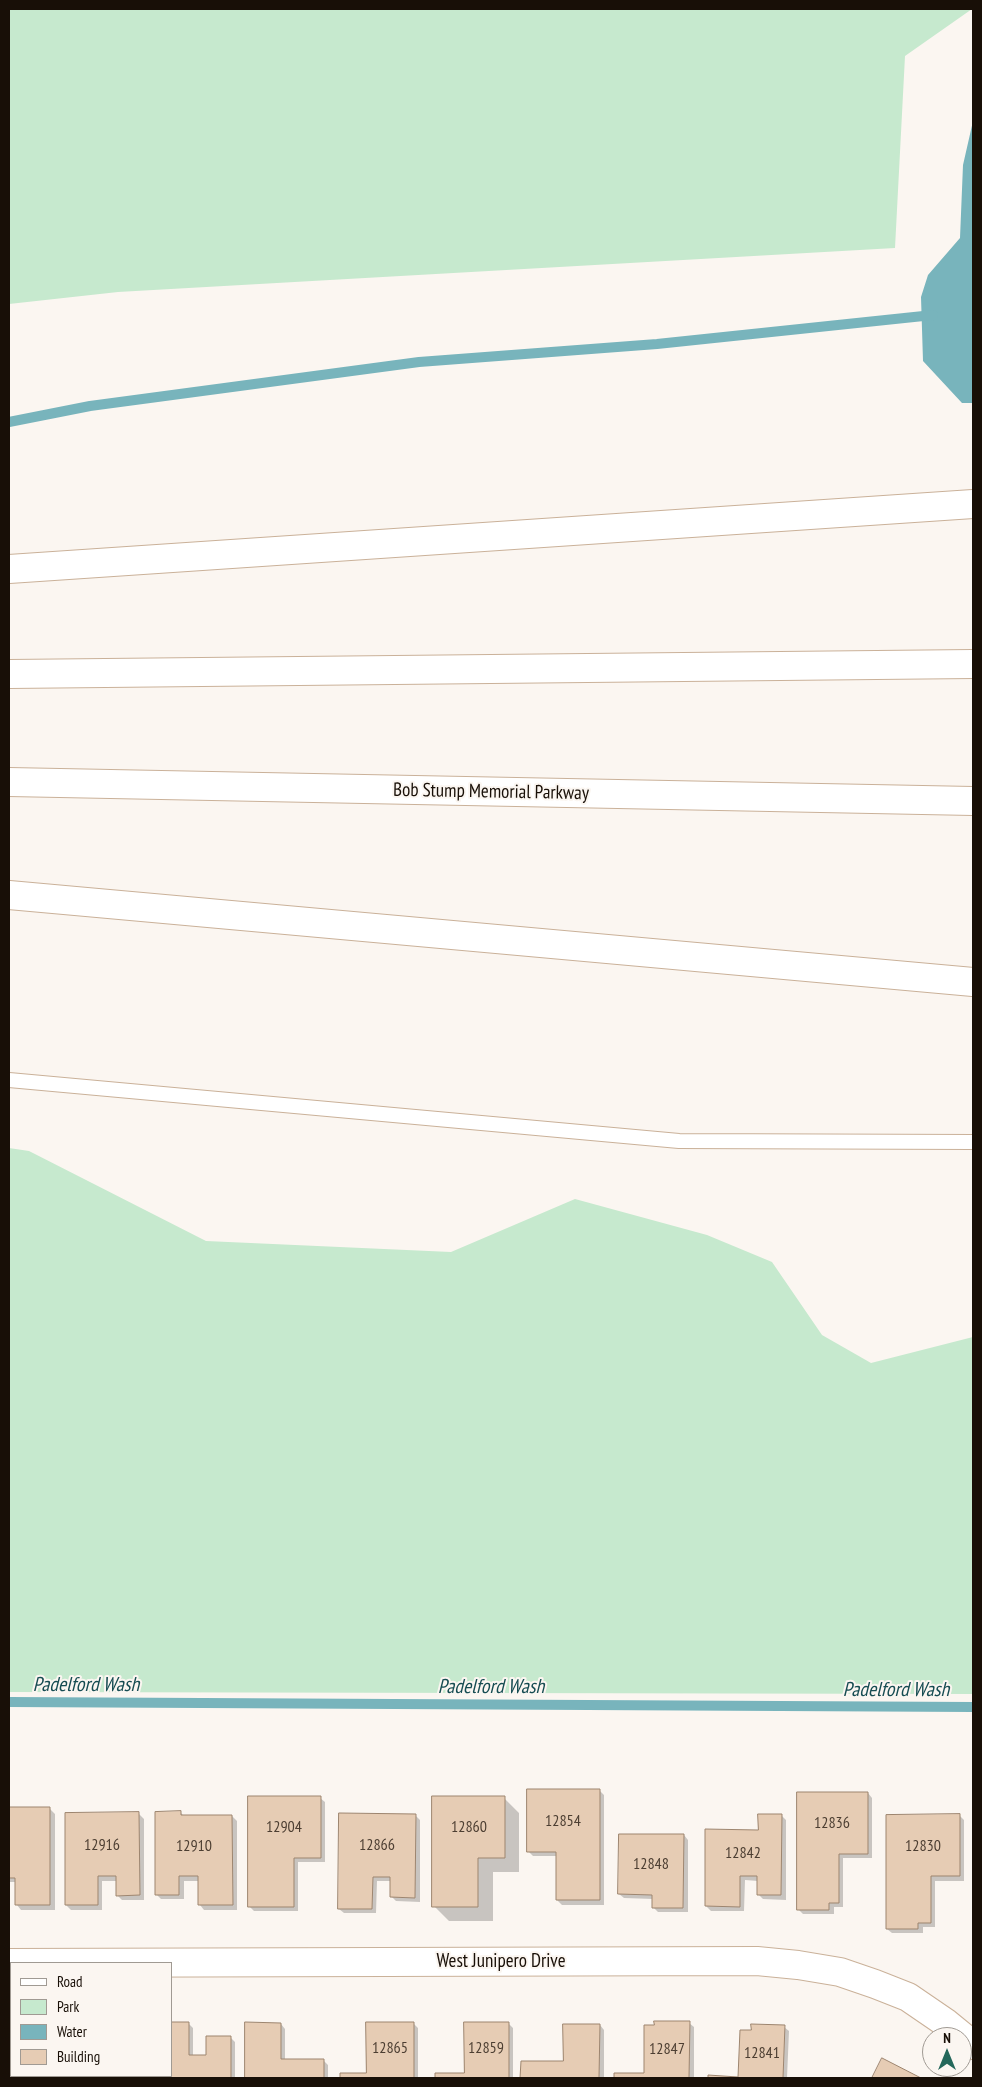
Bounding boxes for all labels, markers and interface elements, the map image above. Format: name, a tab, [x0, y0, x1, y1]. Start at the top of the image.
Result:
street label: Bob Stump Memorial Parkway	[393, 779, 589, 805]
water label: Padelford Wash	[33, 1673, 139, 1697]
water label: Padelford Wash	[438, 1675, 544, 1699]
water label: Padelford Wash	[843, 1678, 949, 1702]
house number: 12854	[545, 1811, 581, 1831]
house number: 12836	[814, 1813, 850, 1833]
house number: 12904	[266, 1817, 302, 1837]
house number: 12860	[451, 1817, 487, 1837]
house number: 12916	[84, 1835, 120, 1855]
house number: 12866	[359, 1835, 395, 1855]
house number: 12910	[176, 1836, 212, 1856]
house number: 12830	[905, 1836, 941, 1856]
house number: 12842	[725, 1843, 761, 1863]
house number: 12848	[633, 1854, 669, 1874]
street label: West Junipero Drive	[437, 1951, 565, 1973]
legend	[10, 1962, 172, 2077]
text: Road	[57, 1972, 83, 1991]
text: Park	[57, 1997, 79, 2016]
text: Water	[57, 2022, 87, 2041]
north arrow	[922, 2027, 972, 2077]
text: N	[943, 2029, 951, 2047]
house number: 12865	[372, 2038, 408, 2058]
house number: 12859	[468, 2038, 504, 2058]
house number: 12847	[649, 2039, 685, 2059]
house number: 12841	[744, 2043, 780, 2063]
text: Building	[57, 2047, 100, 2066]

